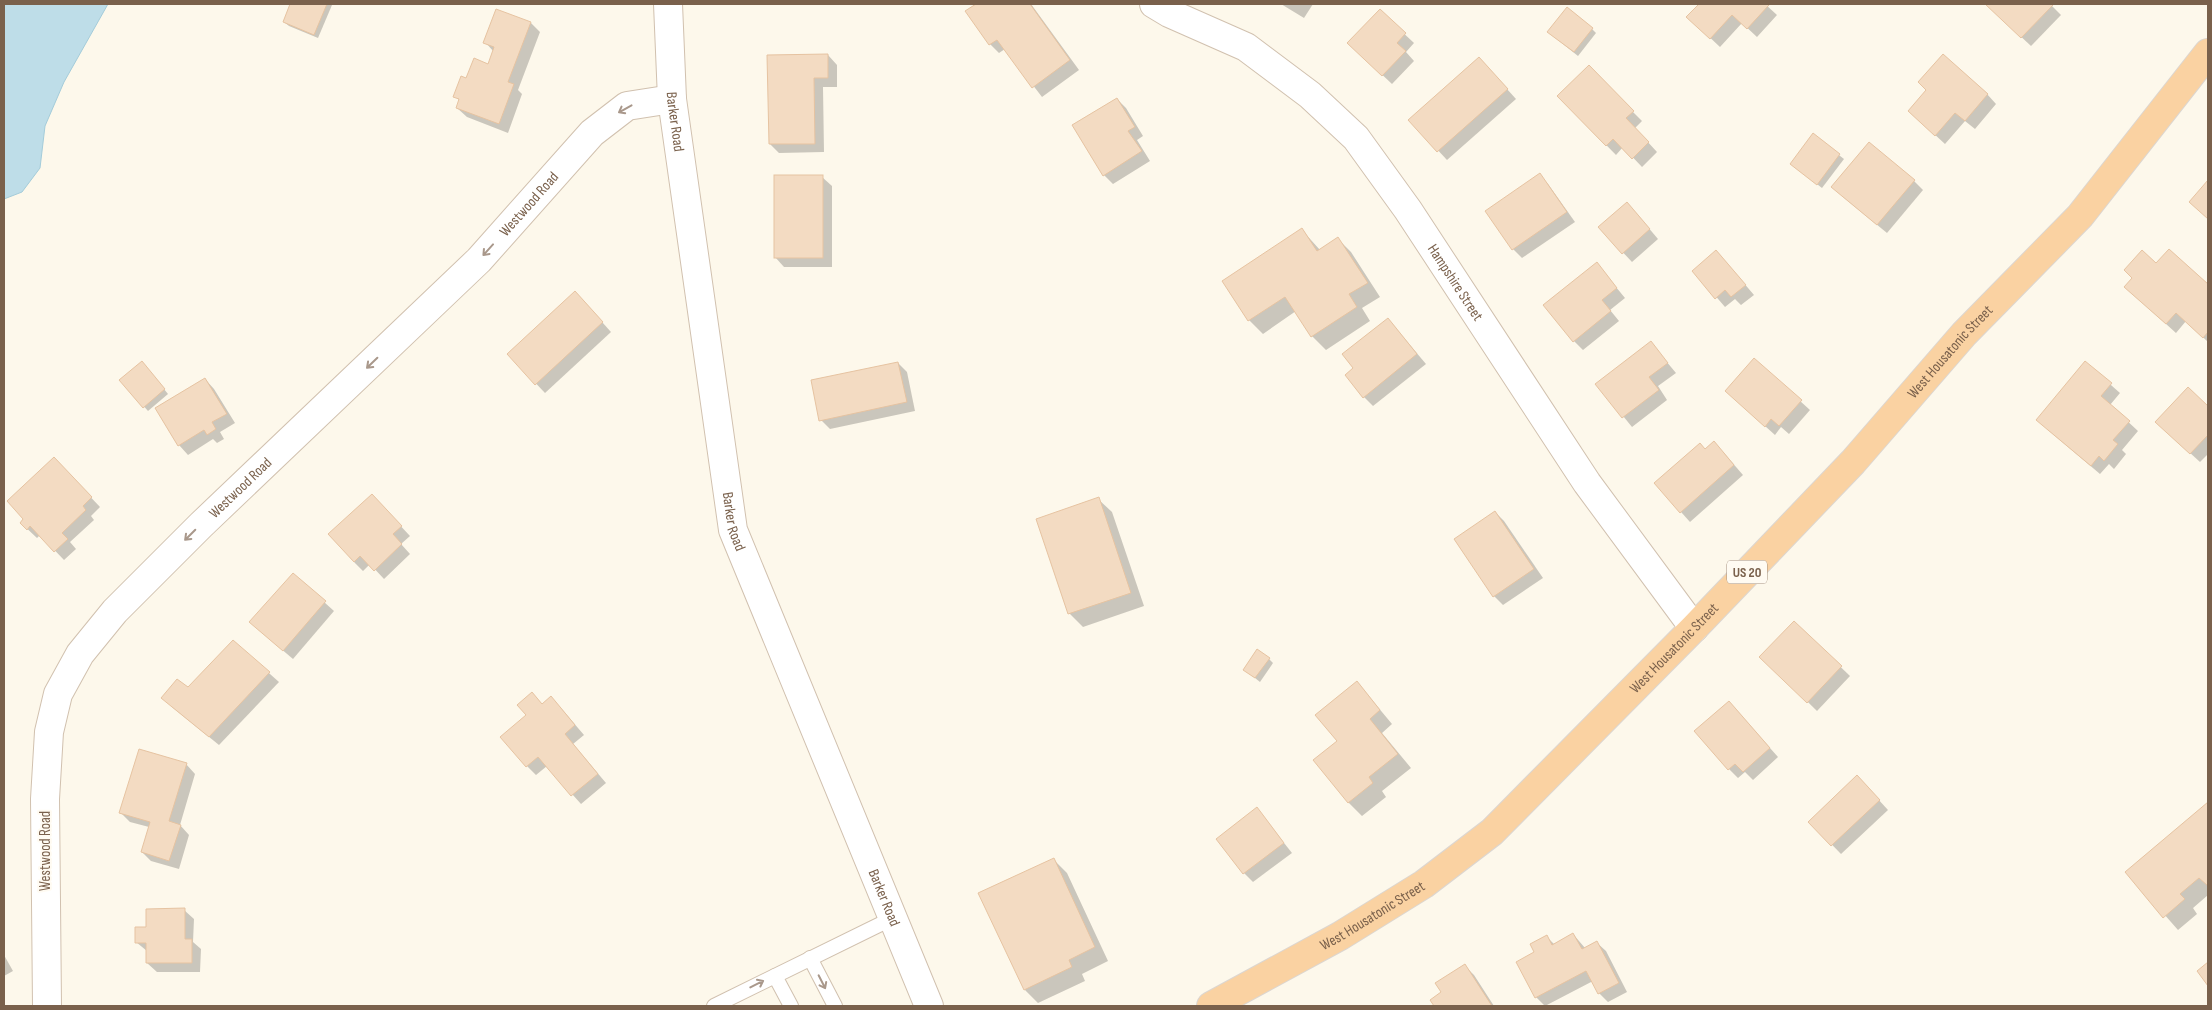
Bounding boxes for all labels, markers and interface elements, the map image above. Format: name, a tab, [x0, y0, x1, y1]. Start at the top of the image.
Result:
street label: Barker Road	[662, 91, 689, 153]
one-way arrow	[618, 104, 633, 114]
street label: Westwood Road	[495, 168, 563, 240]
street label: Hampshire Street	[1423, 240, 1488, 325]
one-way arrow	[482, 243, 494, 256]
street label: West Housatonic Street	[1903, 301, 1997, 402]
one-way arrow	[365, 357, 378, 369]
street label: Westwood Road	[205, 453, 276, 522]
street label: Barker Road	[718, 491, 750, 554]
one-way arrow	[185, 529, 197, 541]
road number: US 20	[1727, 560, 1767, 584]
street label: West Housatonic Street	[1625, 598, 1723, 697]
street label: Westwood Road	[36, 811, 55, 891]
street label: Barker Road	[864, 866, 905, 929]
street label: West Housatonic Street	[1317, 876, 1429, 955]
one-way arrow	[818, 974, 827, 989]
one-way arrow	[750, 979, 765, 989]

